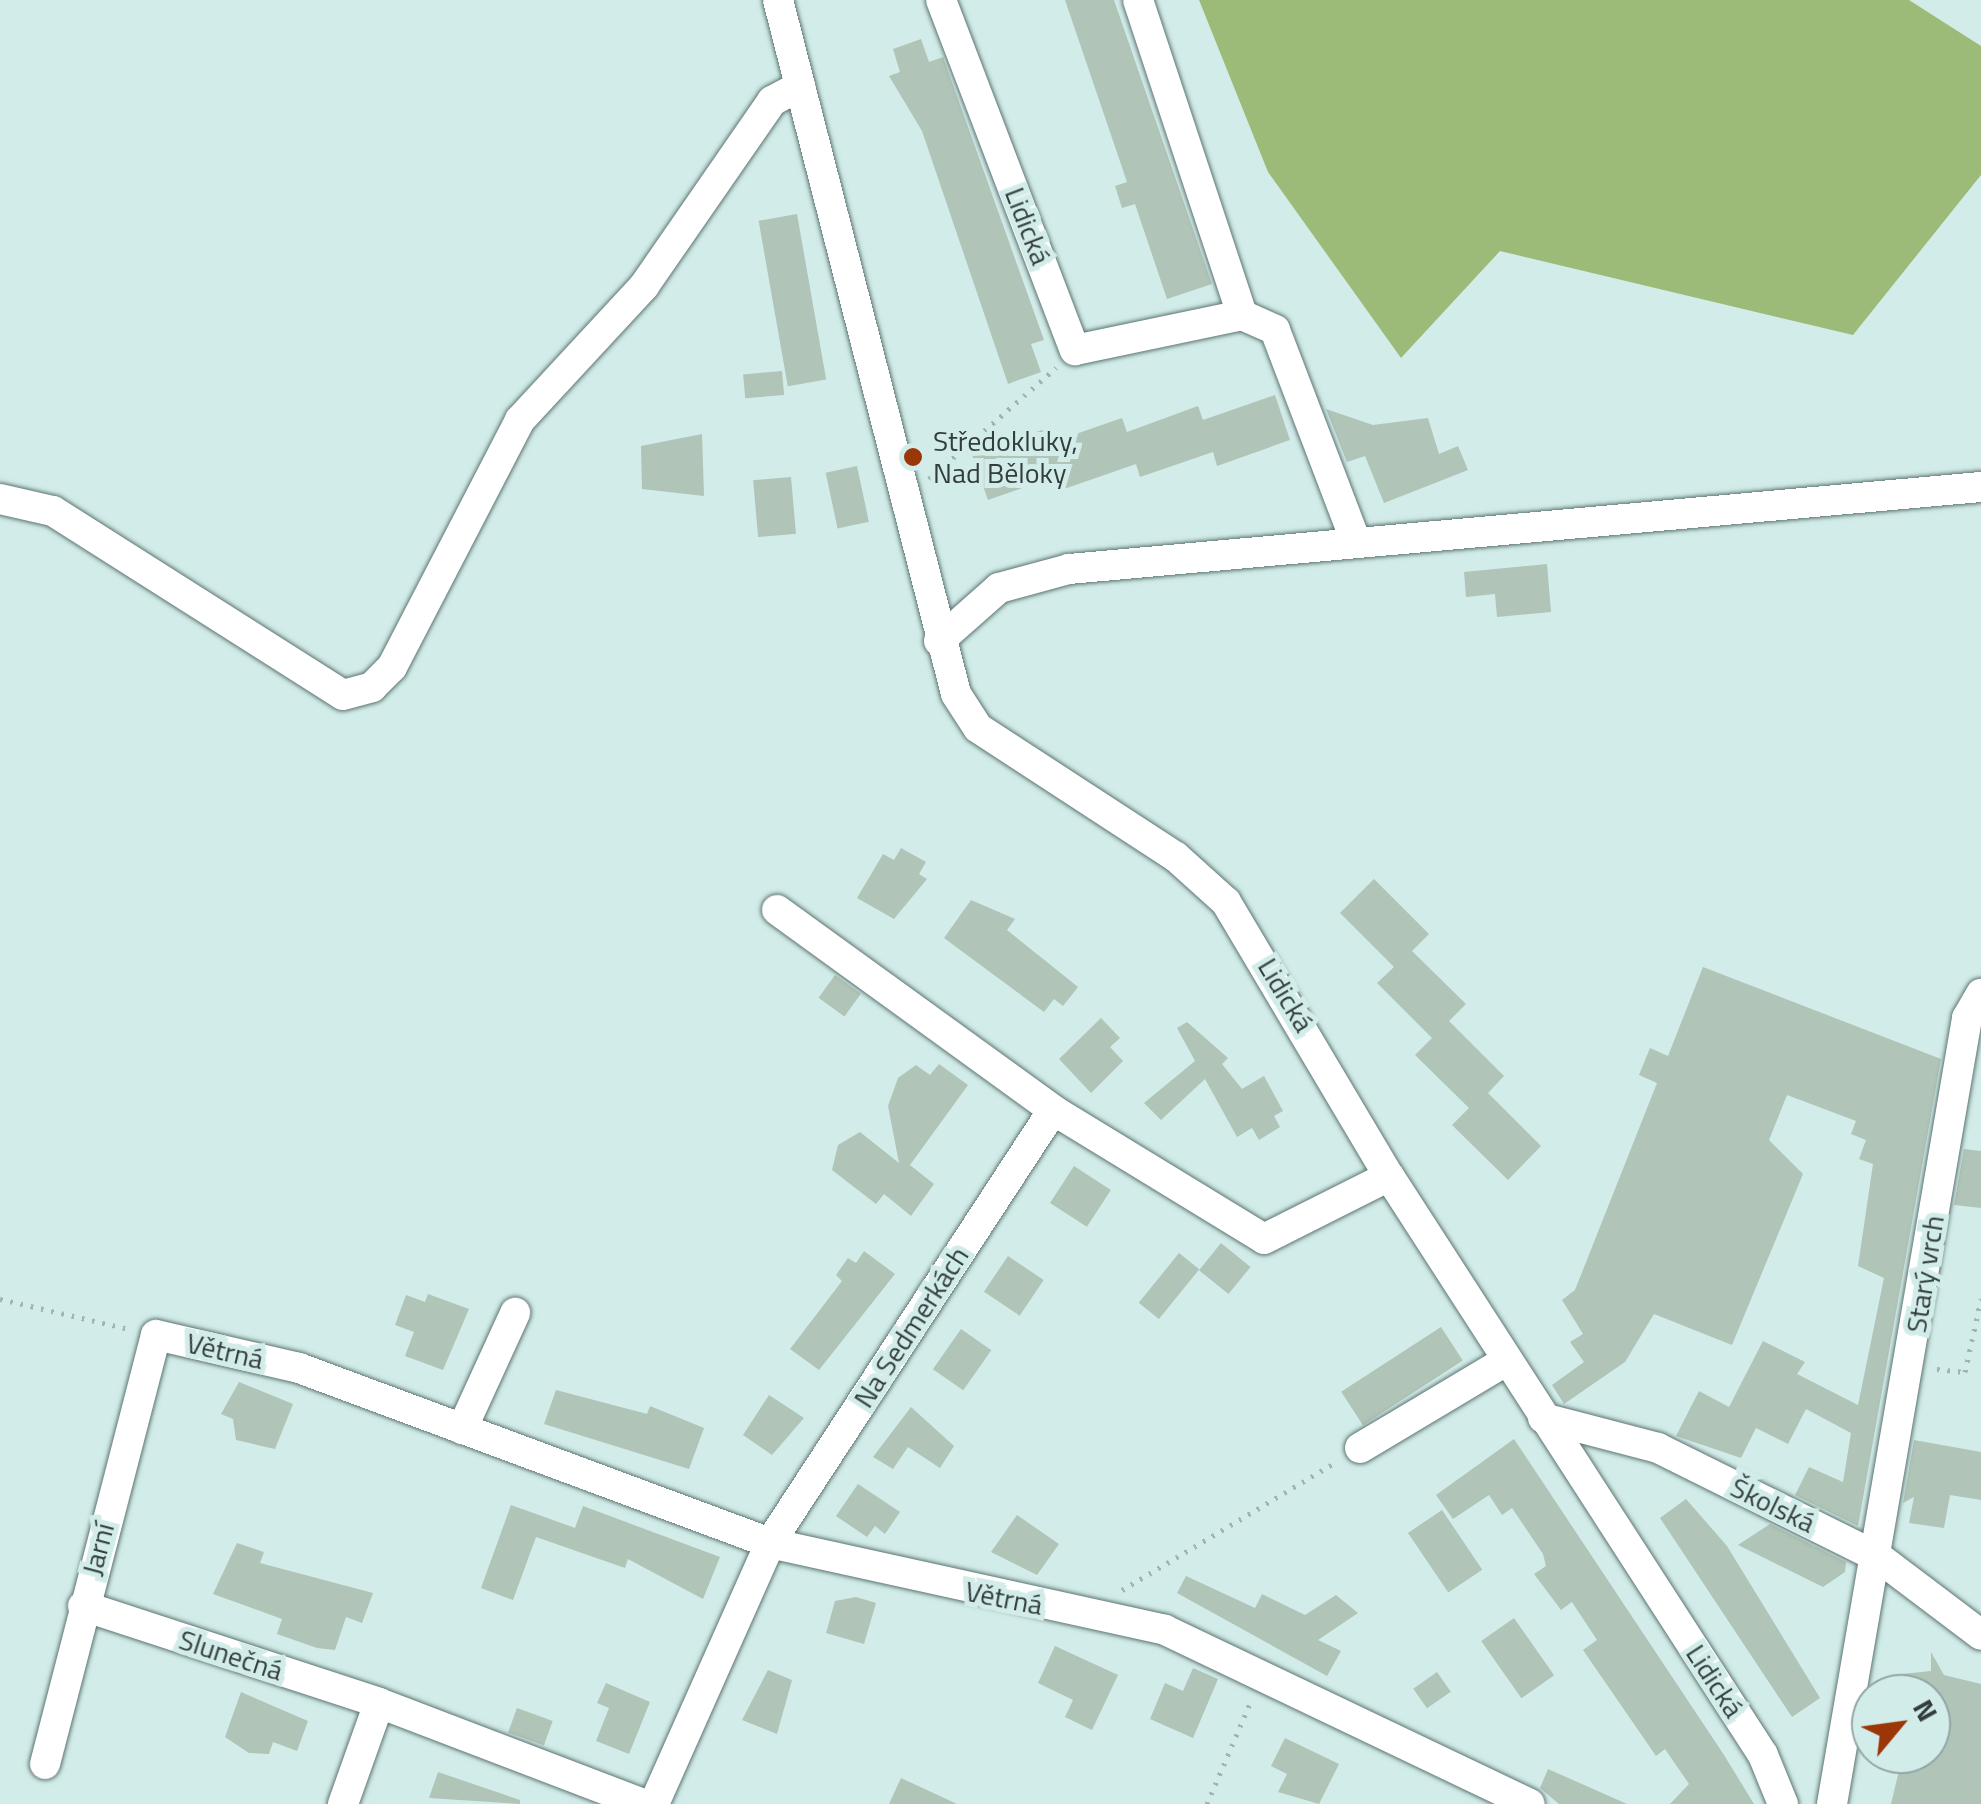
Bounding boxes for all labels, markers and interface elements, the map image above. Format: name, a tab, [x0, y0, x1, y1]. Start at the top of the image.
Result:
street label: Lidická	[998, 183, 1058, 269]
place label: Středokluky, Nad Běloky	[933, 424, 1078, 490]
marker: Středokluky, Nad Běloky	[902, 446, 924, 468]
street label: Lidická	[1251, 952, 1321, 1038]
street label: Starý vrch	[1899, 1213, 1951, 1335]
street label: Na Sedmerkách	[847, 1240, 975, 1414]
street label: Větrná	[183, 1326, 267, 1376]
street label: Školská	[1725, 1470, 1821, 1540]
street label: Jarní	[75, 1519, 121, 1579]
street label: Větrná	[962, 1574, 1046, 1622]
street label: Slunečná	[175, 1622, 287, 1688]
street label: Lidická	[1679, 1638, 1751, 1724]
north arrow	[1851, 1674, 1951, 1774]
text: N	[1902, 1691, 1949, 1729]

